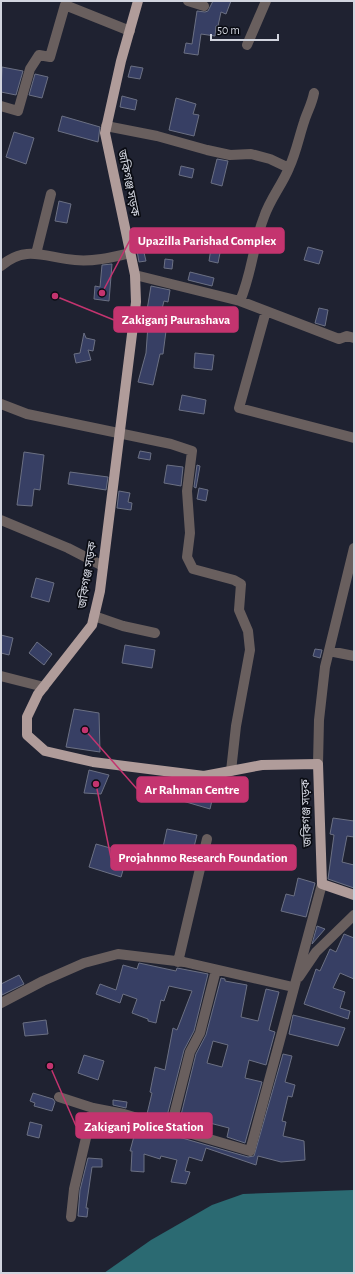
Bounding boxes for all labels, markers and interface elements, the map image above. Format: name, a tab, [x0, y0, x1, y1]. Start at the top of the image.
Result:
scale bar	[211, 16, 278, 42]
text: 50 m	[217, 24, 240, 36]
street label: জকিগঞ্জ সড়ক	[115, 147, 144, 218]
callout: Upazilla Parishad Complex	[130, 228, 284, 253]
text: Upazilla Parishad Complex	[138, 235, 276, 248]
callout: Zakiganj Paurashava	[114, 307, 238, 332]
text: Zakiganj Paurashava	[122, 314, 230, 327]
street label: জকিগঞ্জ সড়ক	[74, 540, 99, 611]
callout: Ar Rahman Centre	[137, 777, 248, 802]
street label: জকিগঞ্জ সড়ক	[297, 779, 314, 848]
text: Ar Rahman Centre	[145, 784, 239, 797]
callout: Projahnmo Research Foundation	[111, 845, 296, 870]
text: Projahnmo Research Foundation	[118, 852, 288, 865]
callout: Zakiganj Police Station	[76, 1113, 212, 1138]
text: Zakiganj Police Station	[84, 1121, 204, 1134]

